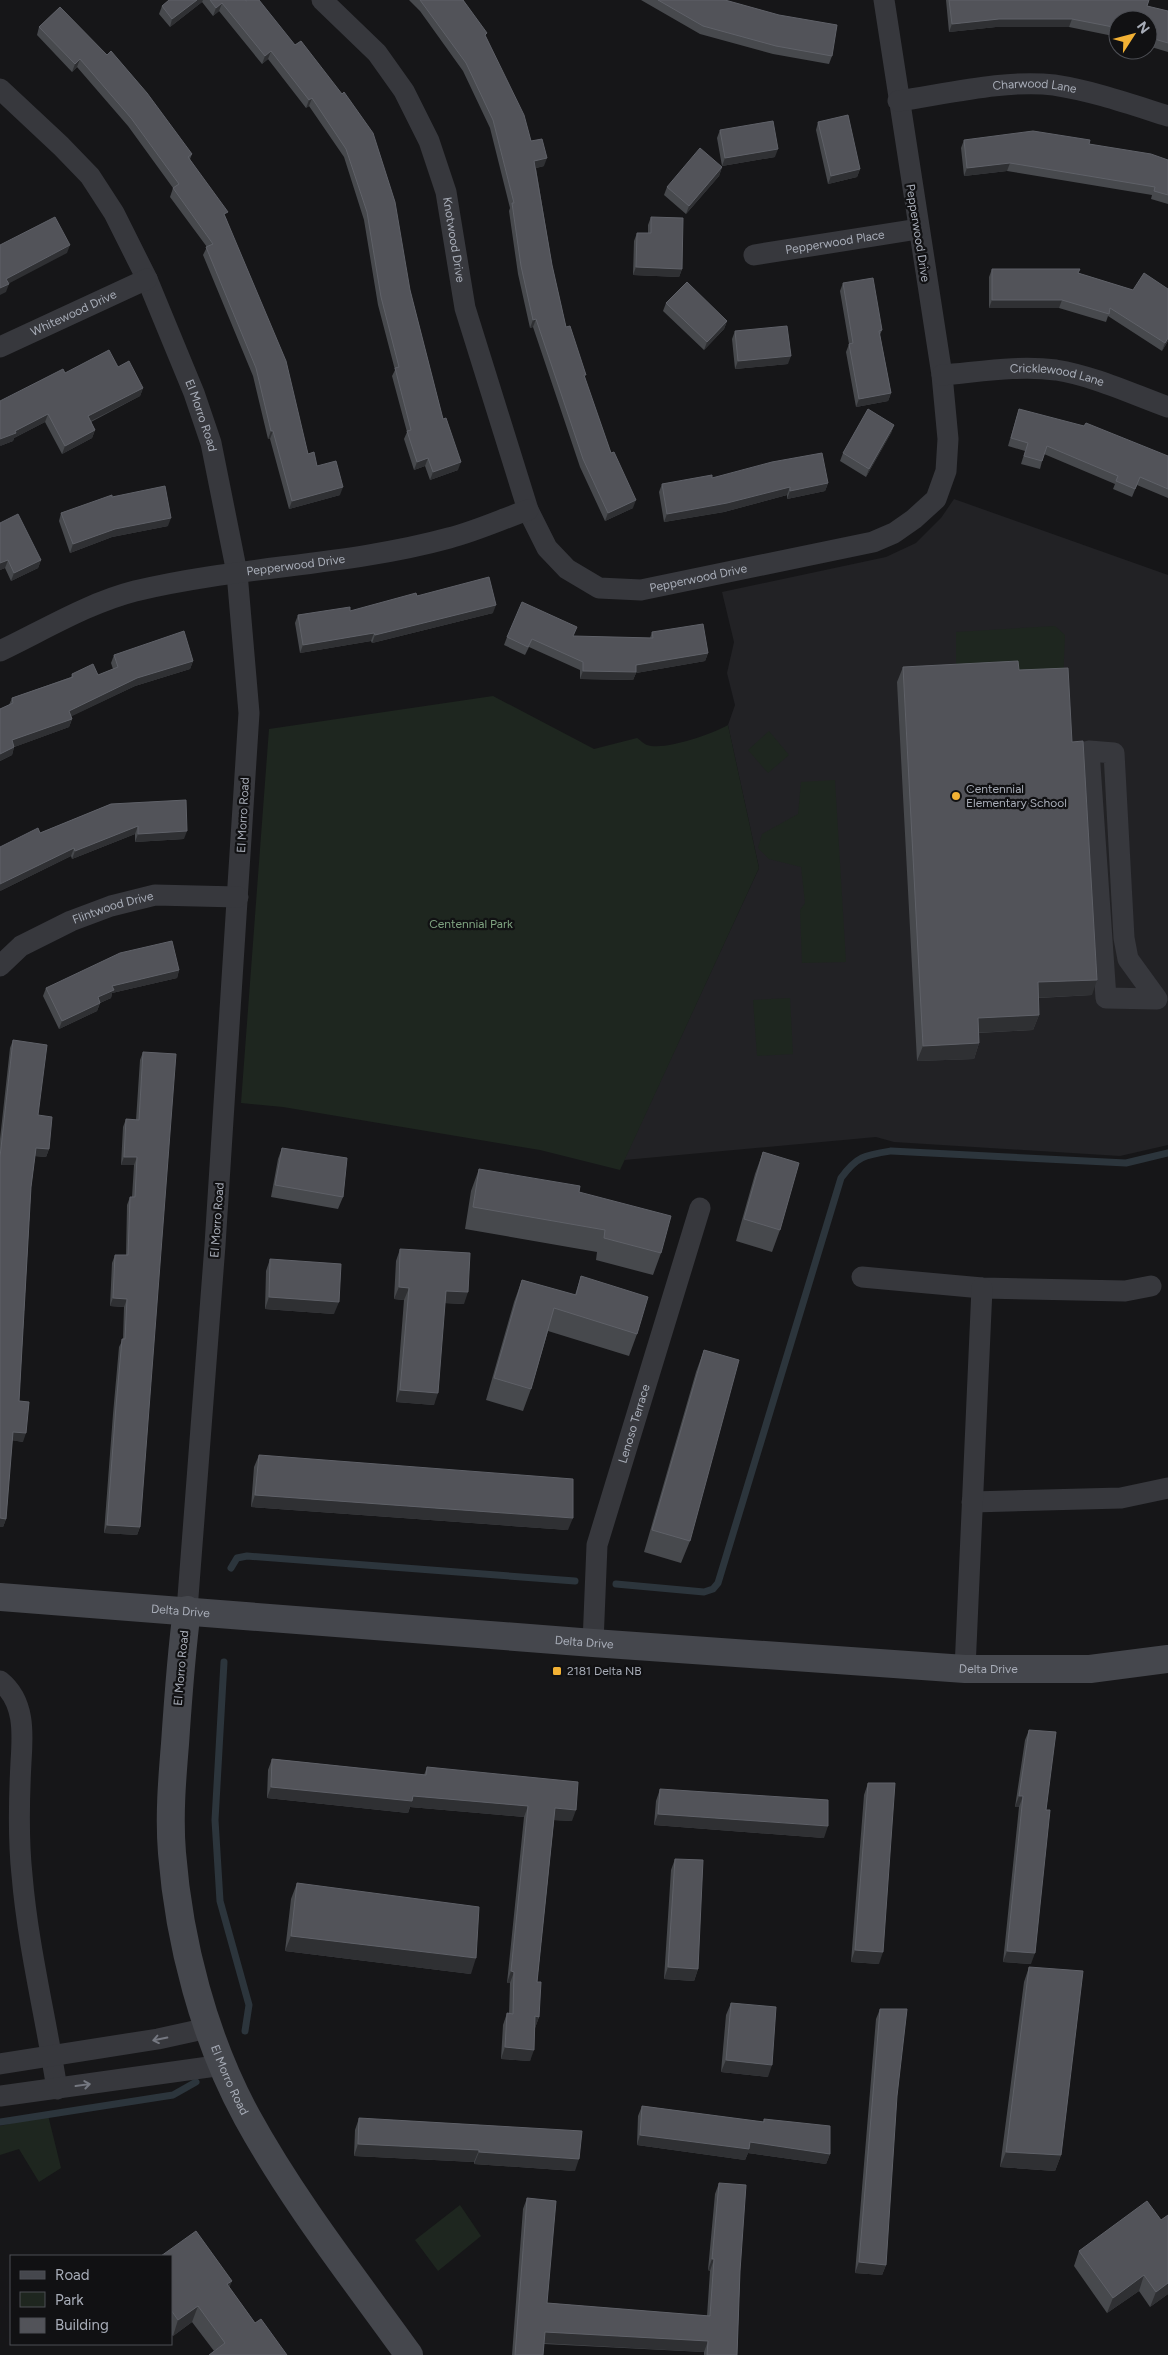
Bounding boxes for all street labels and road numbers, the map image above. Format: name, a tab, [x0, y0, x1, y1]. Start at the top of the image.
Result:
street label: Charwood Lane	[992, 77, 1078, 96]
street label: Pepperwood Drive	[903, 183, 933, 283]
street label: Knotwood Drive	[440, 196, 468, 284]
street label: Pepperwood Place	[784, 227, 886, 257]
street label: Whitewood Drive	[28, 287, 119, 339]
street label: Cricklewood Lane	[1010, 361, 1106, 389]
street label: El Morro Road	[182, 377, 220, 453]
street label: Pepperwood Drive	[246, 552, 346, 578]
street label: Pepperwood Drive	[648, 561, 749, 595]
street label: El Morro Road	[234, 777, 252, 853]
street label: Flintwood Drive	[70, 889, 155, 927]
street label: El Morro Road	[207, 1182, 227, 1258]
street label: Lenoso Terrace	[615, 1382, 653, 1465]
street label: Delta Drive	[151, 1602, 211, 1620]
street label: El Morro Road	[171, 1630, 191, 1706]
street label: Delta Drive	[554, 1633, 615, 1651]
street label: Delta Drive	[958, 1662, 1018, 1676]
street label: El Morro Road	[208, 2043, 252, 2117]

